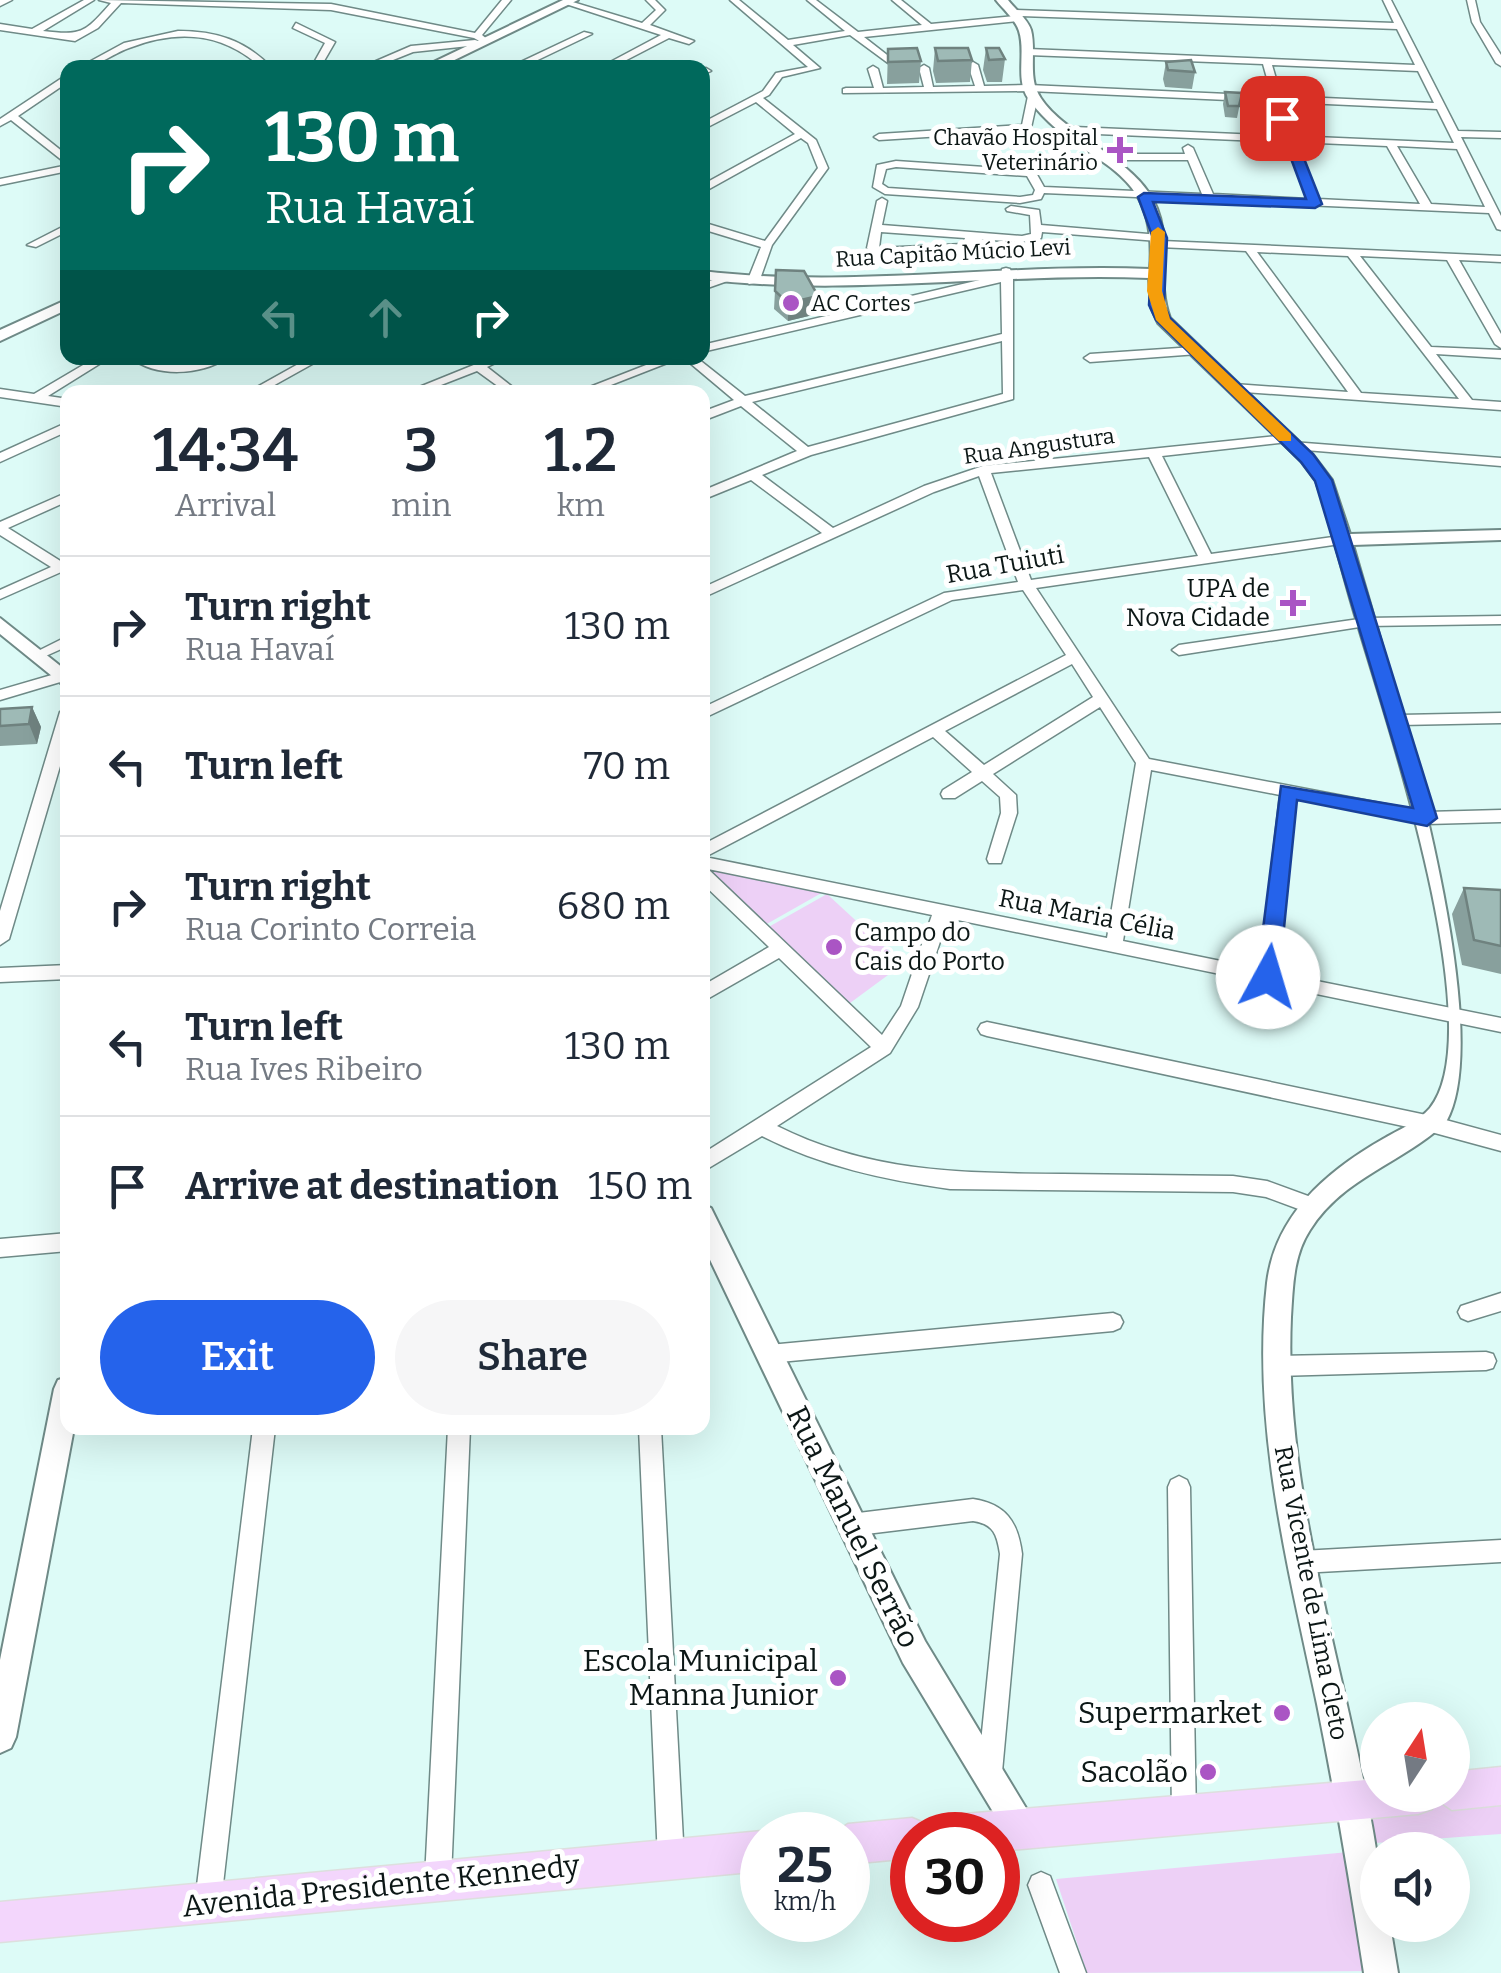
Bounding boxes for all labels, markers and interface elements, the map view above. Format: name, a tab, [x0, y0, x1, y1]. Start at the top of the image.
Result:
pin	[1240, 76, 1325, 161]
icon: arrive	[1255, 91, 1310, 146]
text: 130 m	[265, 96, 459, 180]
icon: right	[100, 100, 230, 230]
place label: Chavão Hospital Veterinário	[933, 124, 1098, 176]
marker: Chavão Hospital Veterinário	[1107, 137, 1133, 163]
text: Rua Havaí	[265, 181, 475, 235]
street label: Rua Capitão Múcio Levi	[835, 233, 1072, 273]
icon: left	[253, 290, 308, 345]
icon: ahead	[358, 290, 413, 345]
icon: right	[463, 290, 518, 345]
place label: AC Cortes	[811, 290, 911, 317]
marker: AC Cortes	[780, 292, 802, 314]
text: 14:34	[153, 415, 298, 487]
text: 3	[404, 415, 438, 487]
text: 1.2	[544, 415, 617, 487]
street label: Rua Angustura	[962, 422, 1116, 470]
text: Arrival	[175, 486, 276, 524]
text: min	[391, 486, 451, 524]
text: km	[557, 486, 605, 524]
street label: Rua Tuiuti	[944, 540, 1066, 590]
place label: UPA de Nova Cidade	[1126, 574, 1270, 633]
text: Turn right	[185, 584, 371, 630]
marker: UPA de Nova Cidade	[1280, 590, 1306, 616]
icon: right	[100, 599, 155, 654]
text: 130 m	[565, 603, 670, 649]
text: Rua Havaí	[185, 630, 334, 668]
icon: left	[100, 739, 155, 794]
text: Turn left	[185, 743, 343, 789]
text: 70 m	[583, 743, 670, 789]
text: Turn right	[185, 864, 371, 910]
icon: right	[100, 879, 155, 934]
text: 680 m	[557, 883, 670, 929]
street label: Rua Maria Célia	[996, 883, 1178, 947]
text: Rua Corinto Correia	[185, 910, 476, 948]
place label: Campo do Cais do Porto	[854, 918, 1005, 977]
position arrow	[1216, 925, 1320, 1029]
marker: Campo do Cais do Porto	[823, 936, 845, 958]
text: Turn left	[185, 1004, 343, 1050]
icon: left	[100, 1019, 155, 1074]
text: 130 m	[565, 1023, 670, 1069]
text: Rua Ives Ribeiro	[185, 1050, 423, 1088]
icon: arrive	[100, 1159, 155, 1214]
text: Arrive at destination	[185, 1163, 558, 1209]
text: 150 m	[588, 1163, 692, 1209]
button: Exit	[100, 1300, 375, 1415]
button: Share	[395, 1300, 670, 1415]
street label: Rua Manuel Serrão	[779, 1400, 927, 1654]
street label: Rua Vicente de Lima Cleto	[1268, 1443, 1354, 1743]
place label: Escola Municipal Manna Junior	[583, 1643, 818, 1713]
marker: Escola Municipal Manna Junior	[827, 1667, 849, 1689]
place label: Supermarket	[1078, 1695, 1262, 1731]
marker: Supermarket	[1271, 1702, 1293, 1724]
north arrow	[1360, 1702, 1470, 1812]
map controls	[1360, 1702, 1470, 1942]
place label: Sacolão	[1080, 1754, 1188, 1790]
marker: Sacolão	[1197, 1761, 1219, 1783]
speed limit sign: 30	[890, 1812, 1020, 1942]
button: sound	[1360, 1832, 1470, 1942]
text: 25	[777, 1835, 833, 1895]
street label: Avenida Presidente Kennedy	[181, 1847, 581, 1925]
text: km/h	[774, 1887, 836, 1917]

